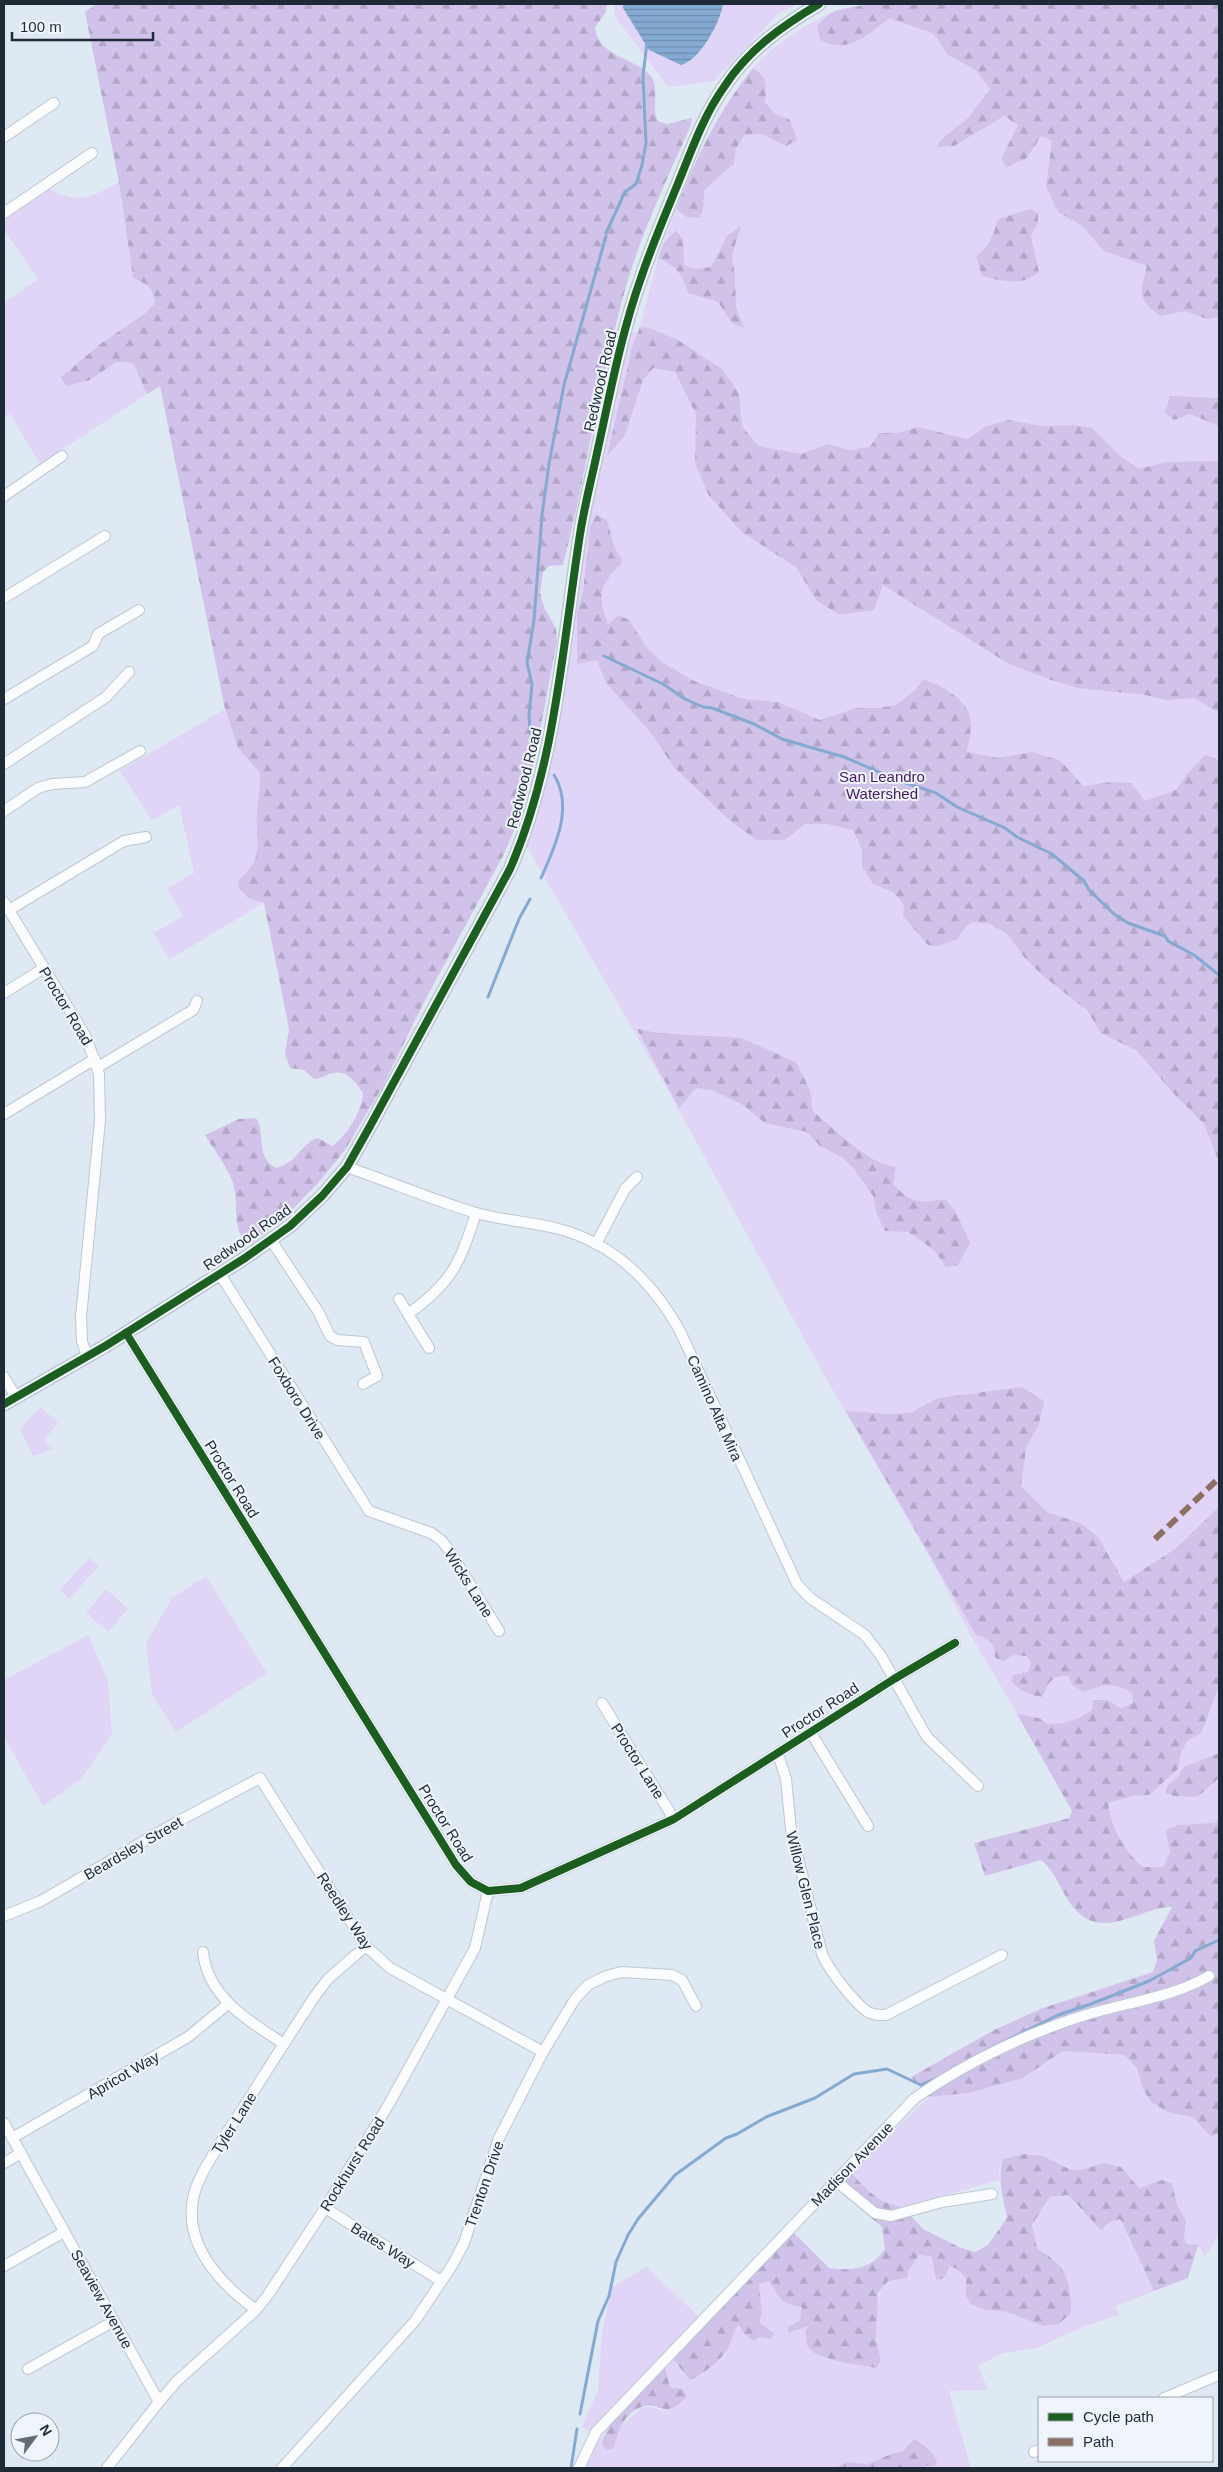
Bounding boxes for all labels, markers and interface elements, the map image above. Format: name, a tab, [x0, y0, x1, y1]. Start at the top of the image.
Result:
scale bar	[12, 10, 154, 42]
text: 100 m	[20, 18, 62, 35]
street label: Redwood Road	[580, 329, 620, 433]
street label: Redwood Road	[503, 726, 545, 830]
park label: San Leandro Watershed	[839, 768, 925, 802]
street label: Proctor Road	[36, 964, 96, 1048]
street label: Redwood Road	[200, 1200, 294, 1274]
street label: Camino Alta Mira	[684, 1352, 746, 1464]
street label: Foxboro Drive	[265, 1354, 329, 1442]
street label: Proctor Road	[201, 1437, 263, 1521]
street label: Wicks Lane	[441, 1546, 497, 1620]
street label: Proctor Road	[778, 1679, 862, 1741]
street label: Proctor Lane	[608, 1720, 668, 1802]
street label: Proctor Road	[415, 1781, 477, 1865]
street label: Beardsley Street	[81, 1813, 186, 1883]
street label: Willow Glen Place	[783, 1829, 829, 1951]
street label: Reedley Way	[314, 1869, 377, 1953]
street label: Apricot Way	[84, 2047, 162, 2102]
street label: Tyler Lane	[208, 2089, 260, 2157]
street label: Rockhurst Road	[316, 2114, 388, 2214]
street label: Madison Avenue	[807, 2118, 897, 2210]
street label: Trenton Drive	[461, 2139, 507, 2229]
street label: Bates Way	[348, 2219, 418, 2272]
street label: Seaview Avenue	[68, 2246, 136, 2352]
legend	[1038, 2397, 1213, 2462]
text: Cycle path	[1083, 2408, 1154, 2425]
north arrow	[10, 2412, 60, 2462]
text: N	[37, 2422, 55, 2439]
text: Path	[1083, 2433, 1114, 2450]

